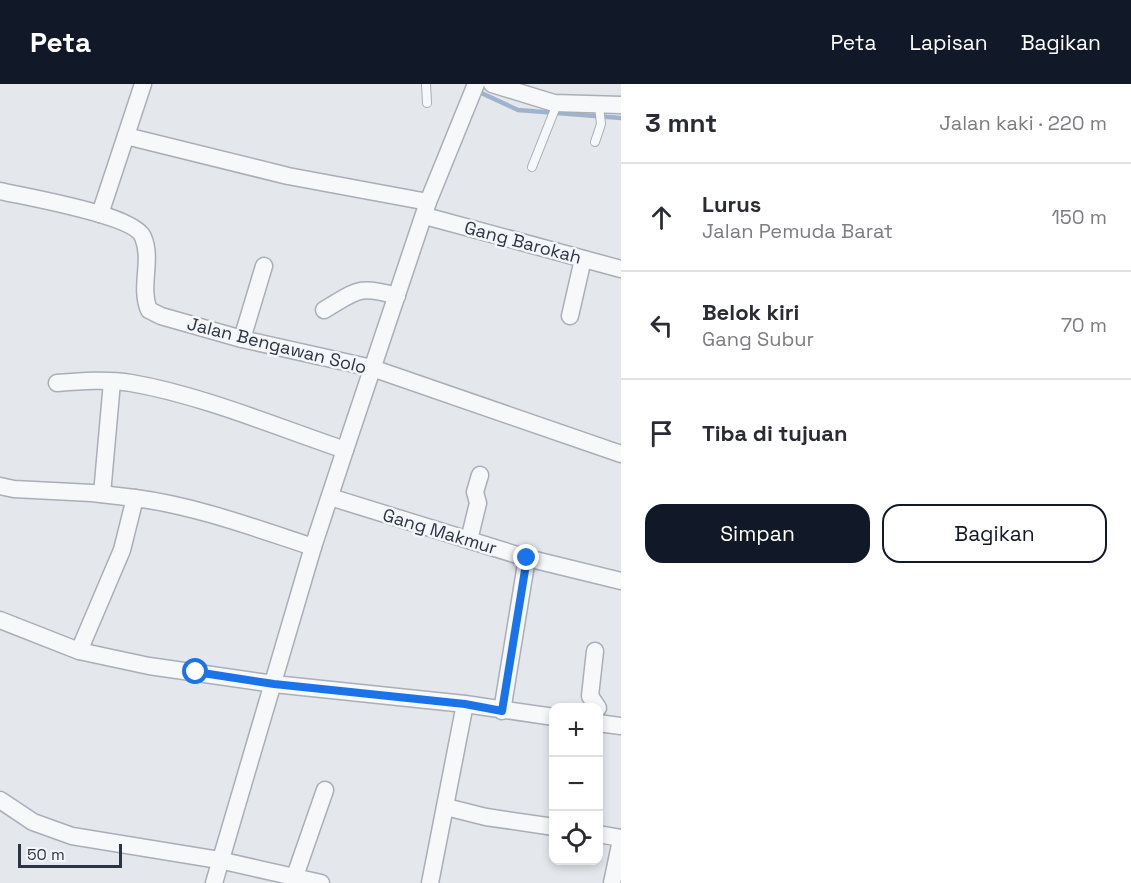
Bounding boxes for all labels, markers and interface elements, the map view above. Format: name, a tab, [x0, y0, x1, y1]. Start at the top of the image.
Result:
text: Peta	[30, 24, 91, 60]
text: Peta	[831, 29, 877, 56]
text: Lapisan	[910, 29, 988, 56]
text: Bagikan	[1021, 29, 1101, 56]
text: 3 mnt	[645, 106, 717, 140]
text: Jalan kaki · 220 m	[939, 110, 1107, 136]
text: Lurus	[702, 190, 761, 218]
icon: ahead	[645, 201, 678, 234]
text: 150 m	[1052, 204, 1107, 230]
street label: Gang Barokah	[462, 215, 584, 269]
text: Jalan Pemuda Barat	[702, 218, 893, 244]
text: Belok kiri	[702, 298, 799, 326]
icon: left	[645, 309, 678, 342]
street label: Jalan Bengawan Solo	[185, 312, 369, 378]
text: 70 m	[1061, 312, 1107, 338]
text: Gang Subur	[702, 326, 814, 352]
icon: arrive	[645, 417, 678, 450]
text: Tiba di tujuan	[702, 419, 848, 447]
street label: Gang Makmur	[380, 503, 500, 559]
button: Simpan	[645, 504, 870, 563]
button: Bagikan	[882, 504, 1107, 563]
route end	[513, 544, 539, 570]
route start	[182, 658, 208, 684]
map controls	[549, 703, 603, 865]
button: +	[549, 703, 603, 757]
button: −	[549, 757, 603, 811]
button: locate	[549, 811, 603, 865]
scale bar	[18, 841, 122, 868]
text: 50 m	[27, 844, 65, 865]

